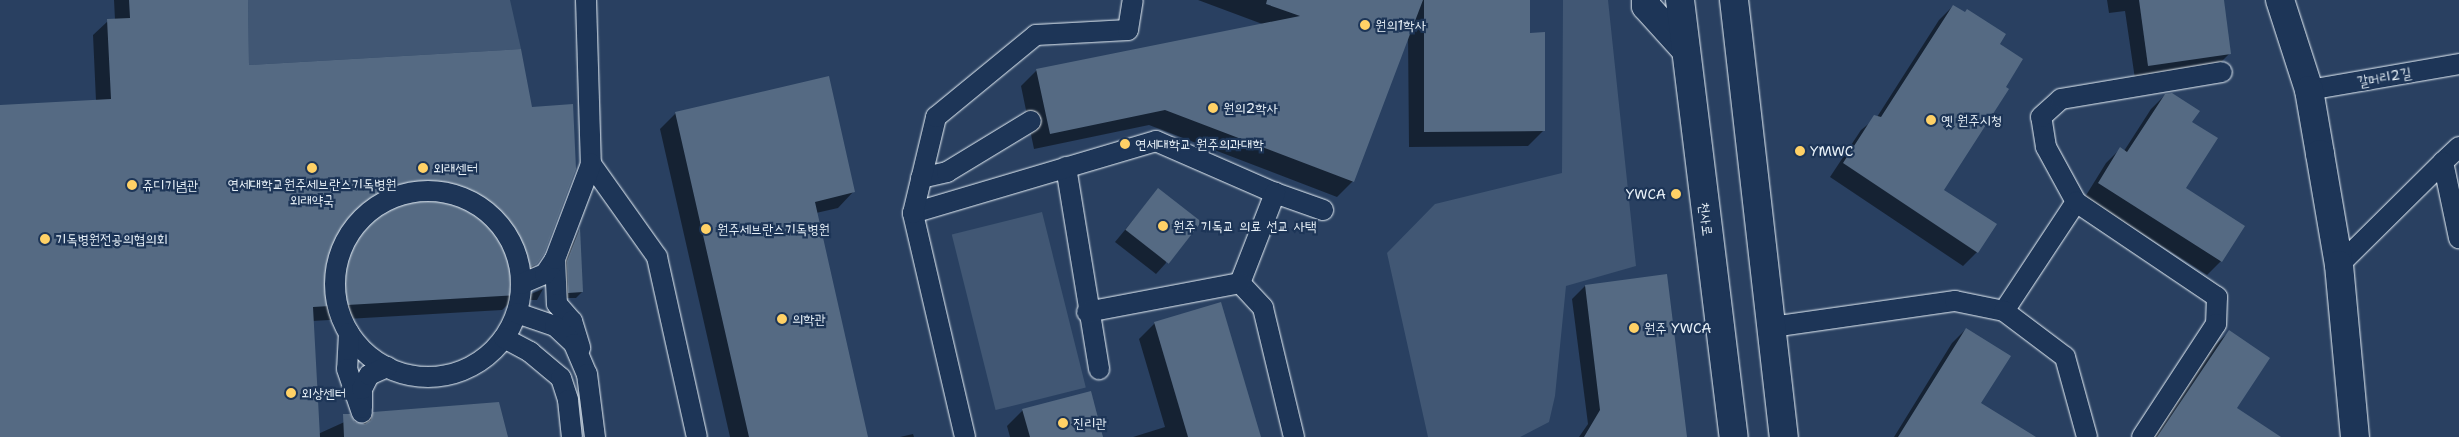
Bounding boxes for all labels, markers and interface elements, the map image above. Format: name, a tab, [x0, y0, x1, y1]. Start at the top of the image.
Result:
place label: 원의1학사	[1375, 17, 1426, 33]
marker: 원의1학사	[1359, 19, 1371, 31]
street label: 갈머리2길	[2356, 64, 2412, 90]
place label: 원의2학사	[1223, 100, 1278, 116]
marker: 원의2학사	[1207, 102, 1219, 114]
place label: 옛 원주시청	[1941, 112, 2002, 128]
marker: 옛 원주시청	[1925, 114, 1937, 126]
place label: 연세대학교 원주의과대학	[1135, 136, 1264, 152]
marker: 연세대학교 원주의과대학	[1119, 138, 1131, 150]
place label: YMWC	[1810, 143, 1853, 159]
marker: YMWC	[1794, 145, 1806, 157]
place label: 외래센터	[433, 160, 478, 176]
marker: 연세대학교원주세브란스기독병원 외래약국	[306, 162, 318, 174]
marker: 외래센터	[417, 162, 429, 174]
place label: 연세대학교원주세브란스기독병원 외래약국	[228, 176, 396, 208]
place label: 쥬디기념관	[142, 177, 198, 193]
marker: 쥬디기념관	[126, 179, 138, 191]
place label: YWCA	[1626, 186, 1666, 202]
marker: YWCA	[1670, 188, 1682, 200]
street label: 천사로	[1696, 201, 1716, 237]
place label: 원주 기독교 의료 선교 사택	[1173, 218, 1316, 234]
marker: 원주 기독교 의료 선교 사택	[1157, 220, 1169, 232]
place label: 원주세브란스기독병원	[717, 221, 830, 237]
marker: 원주세브란스기독병원	[699, 222, 713, 236]
place label: 기독병원전공의협의회	[55, 231, 168, 247]
marker: 기독병원전공의협의회	[39, 233, 51, 245]
place label: 의학관	[792, 311, 826, 327]
marker: 의학관	[776, 313, 788, 325]
place label: 원주 YWCA	[1644, 320, 1711, 336]
marker: 원주 YWCA	[1628, 322, 1640, 334]
place label: 외상센터	[301, 385, 346, 401]
marker: 외상센터	[285, 387, 297, 399]
place label: 진리관	[1073, 415, 1107, 431]
marker: 진리관	[1057, 417, 1069, 429]

